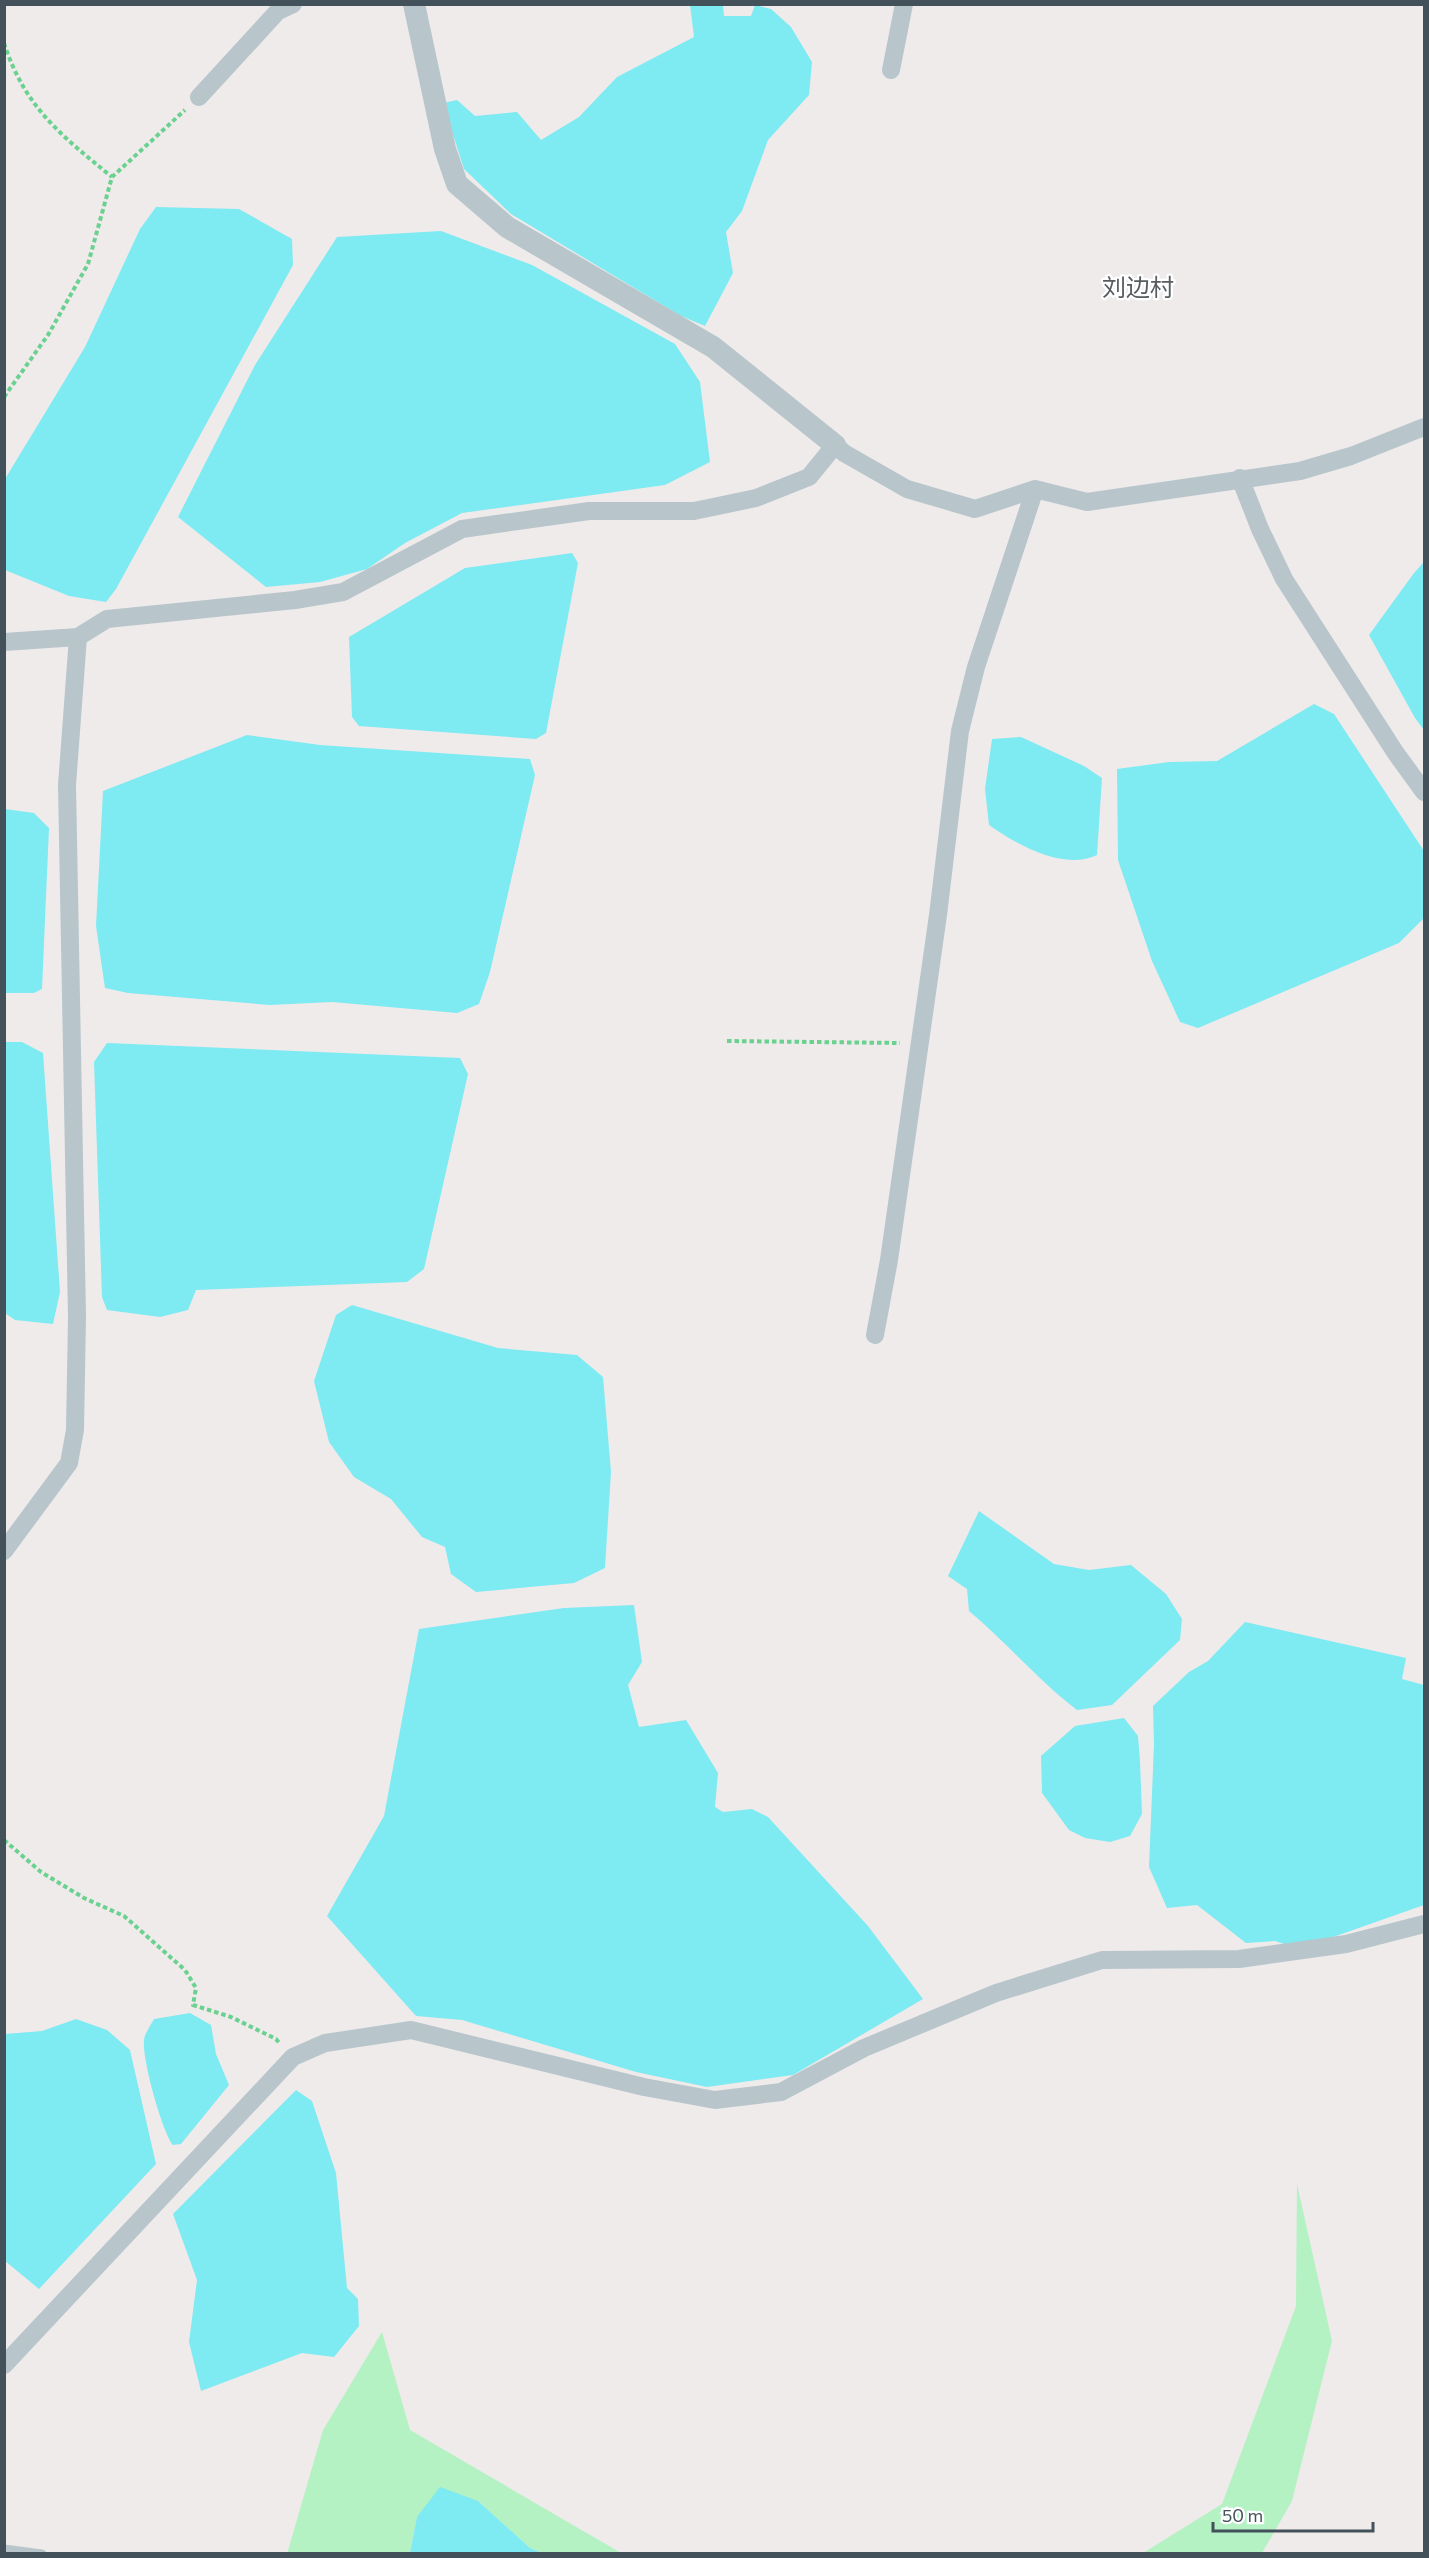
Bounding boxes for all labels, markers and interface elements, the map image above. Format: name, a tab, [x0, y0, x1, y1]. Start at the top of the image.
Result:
district label: 刘边村	[1102, 272, 1174, 301]
scale bar	[1213, 2495, 1374, 2533]
text: 50 m	[1222, 2504, 1263, 2526]

